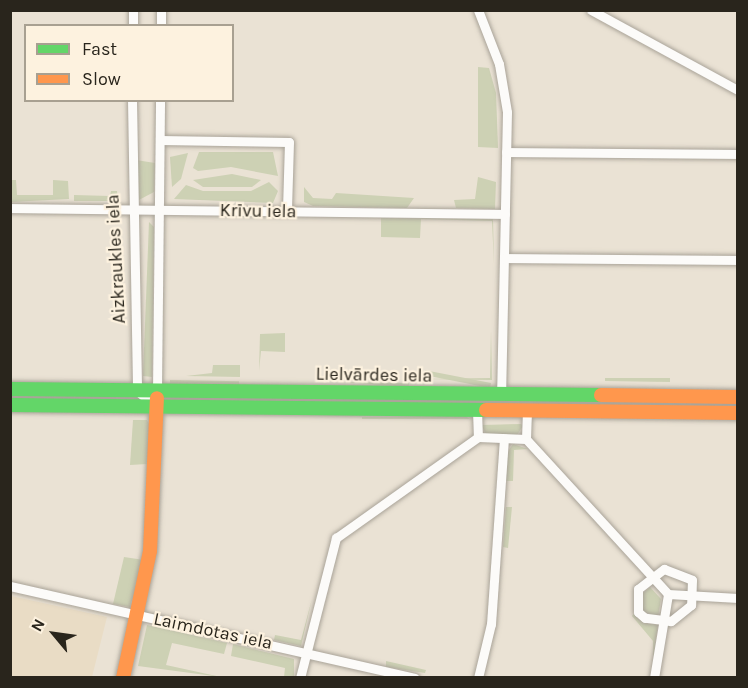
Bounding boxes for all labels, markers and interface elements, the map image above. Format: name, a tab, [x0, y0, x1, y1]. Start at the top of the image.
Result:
legend	[24, 24, 234, 102]
text: Fast	[82, 38, 117, 60]
text: Slow	[82, 68, 121, 90]
street label: Aizkraukles iela	[102, 194, 130, 324]
street label: Krīvu iela	[220, 200, 296, 222]
street label: Lielvārdes iela	[315, 363, 433, 387]
north arrow	[24, 604, 84, 664]
street label: Laimdotas iela	[152, 608, 274, 654]
text: N	[27, 615, 49, 635]

